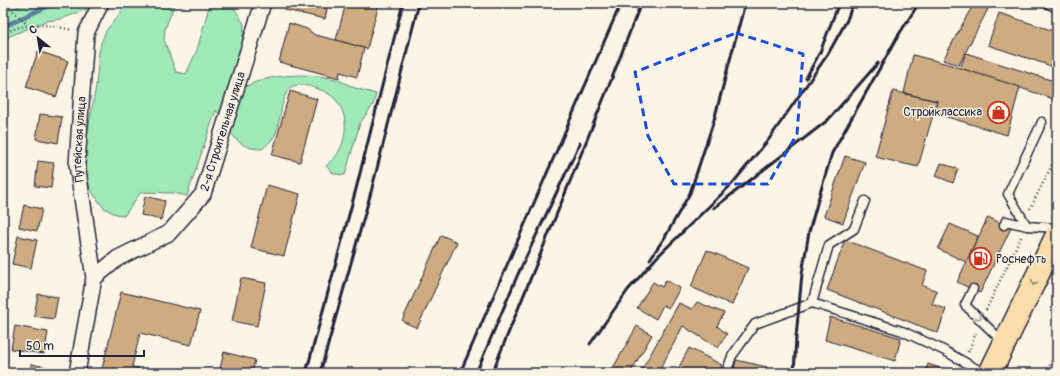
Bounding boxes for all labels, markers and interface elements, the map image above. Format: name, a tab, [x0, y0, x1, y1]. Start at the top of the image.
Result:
north arrow	[18, 18, 58, 58]
text: С	[27, 22, 40, 37]
street label: 2-я Строительная улица	[197, 69, 249, 193]
street label: Путейская улица	[70, 95, 90, 183]
shop icon: Стройклассика	[985, 99, 1011, 125]
place label: Стройклассика	[903, 105, 982, 120]
fuel station icon: Роснефть	[967, 246, 993, 272]
place label: Роснефть	[996, 252, 1046, 267]
one-way arrow	[1031, 278, 1039, 286]
one-way arrow	[974, 313, 981, 320]
scale bar	[20, 332, 144, 358]
text: 50 m	[26, 339, 54, 354]

